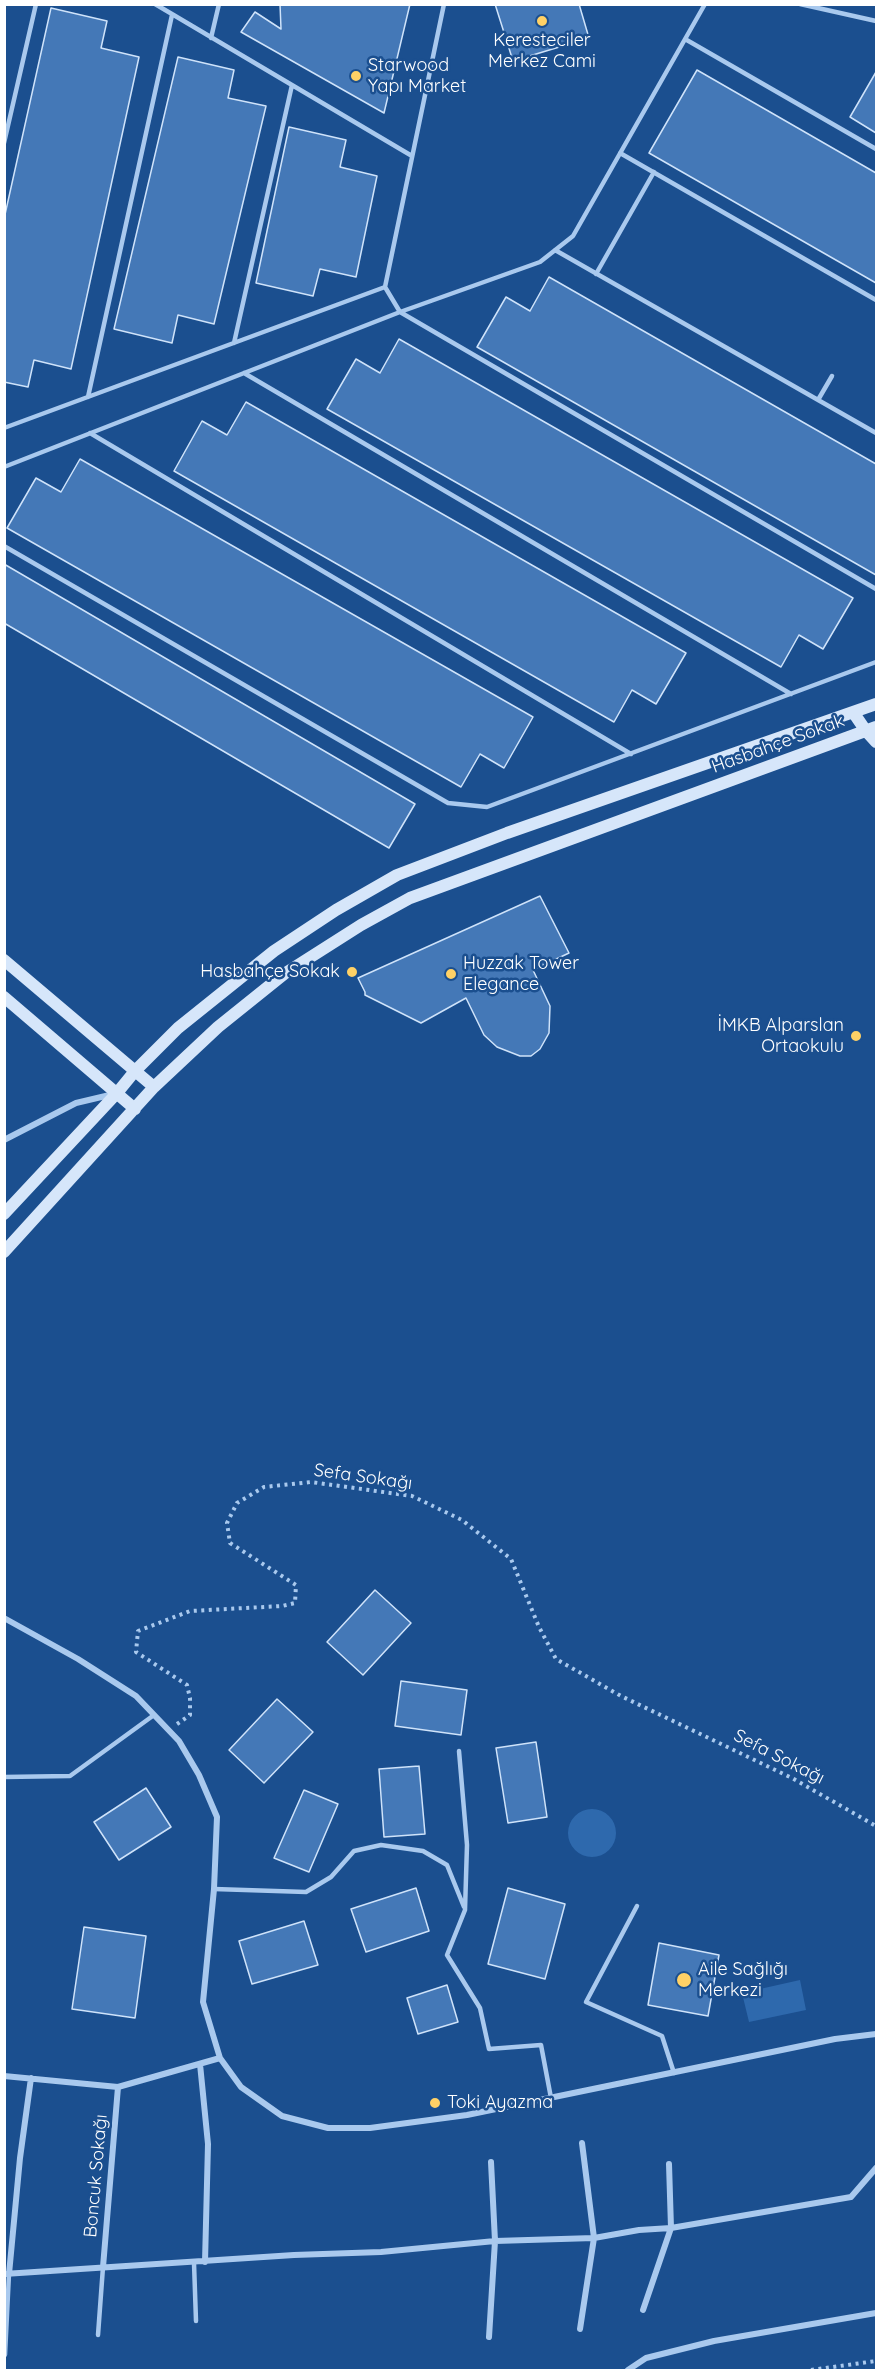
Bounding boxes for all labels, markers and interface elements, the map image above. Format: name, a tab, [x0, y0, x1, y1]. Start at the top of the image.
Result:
marker: Keresteciler Merkez Cami	[535, 14, 549, 28]
place label: Keresteciler Merkez Cami	[488, 30, 596, 72]
place label: Starwood Yapı Market	[368, 55, 466, 98]
marker: Starwood Yapı Market	[349, 69, 363, 83]
street label: Hasbahçe Sokak	[709, 710, 847, 778]
place label: Huzzak Tower Elegance	[463, 953, 579, 996]
place label: Hasbahçe Sokak	[200, 961, 340, 983]
marker: Hasbahçe Sokak	[345, 965, 359, 979]
marker: Huzzak Tower Elegance	[444, 967, 458, 981]
place label: İMKB Alparslan Ortaokulu	[717, 1015, 844, 1058]
marker: İMKB Alparslan Ortaokulu	[849, 1029, 863, 1043]
street label: Sefa Sokağı	[312, 1459, 414, 1495]
street label: Sefa Sokağı	[730, 1725, 828, 1789]
place label: Aile Sağlığı Merkezi	[698, 1959, 788, 2002]
marker: Aile Sağlığı Merkezi	[675, 1971, 693, 1989]
place label: Toki Ayazma	[447, 2092, 553, 2114]
marker: Toki Ayazma	[428, 2096, 442, 2110]
street label: Boncuk Sokağı	[80, 2113, 112, 2239]

